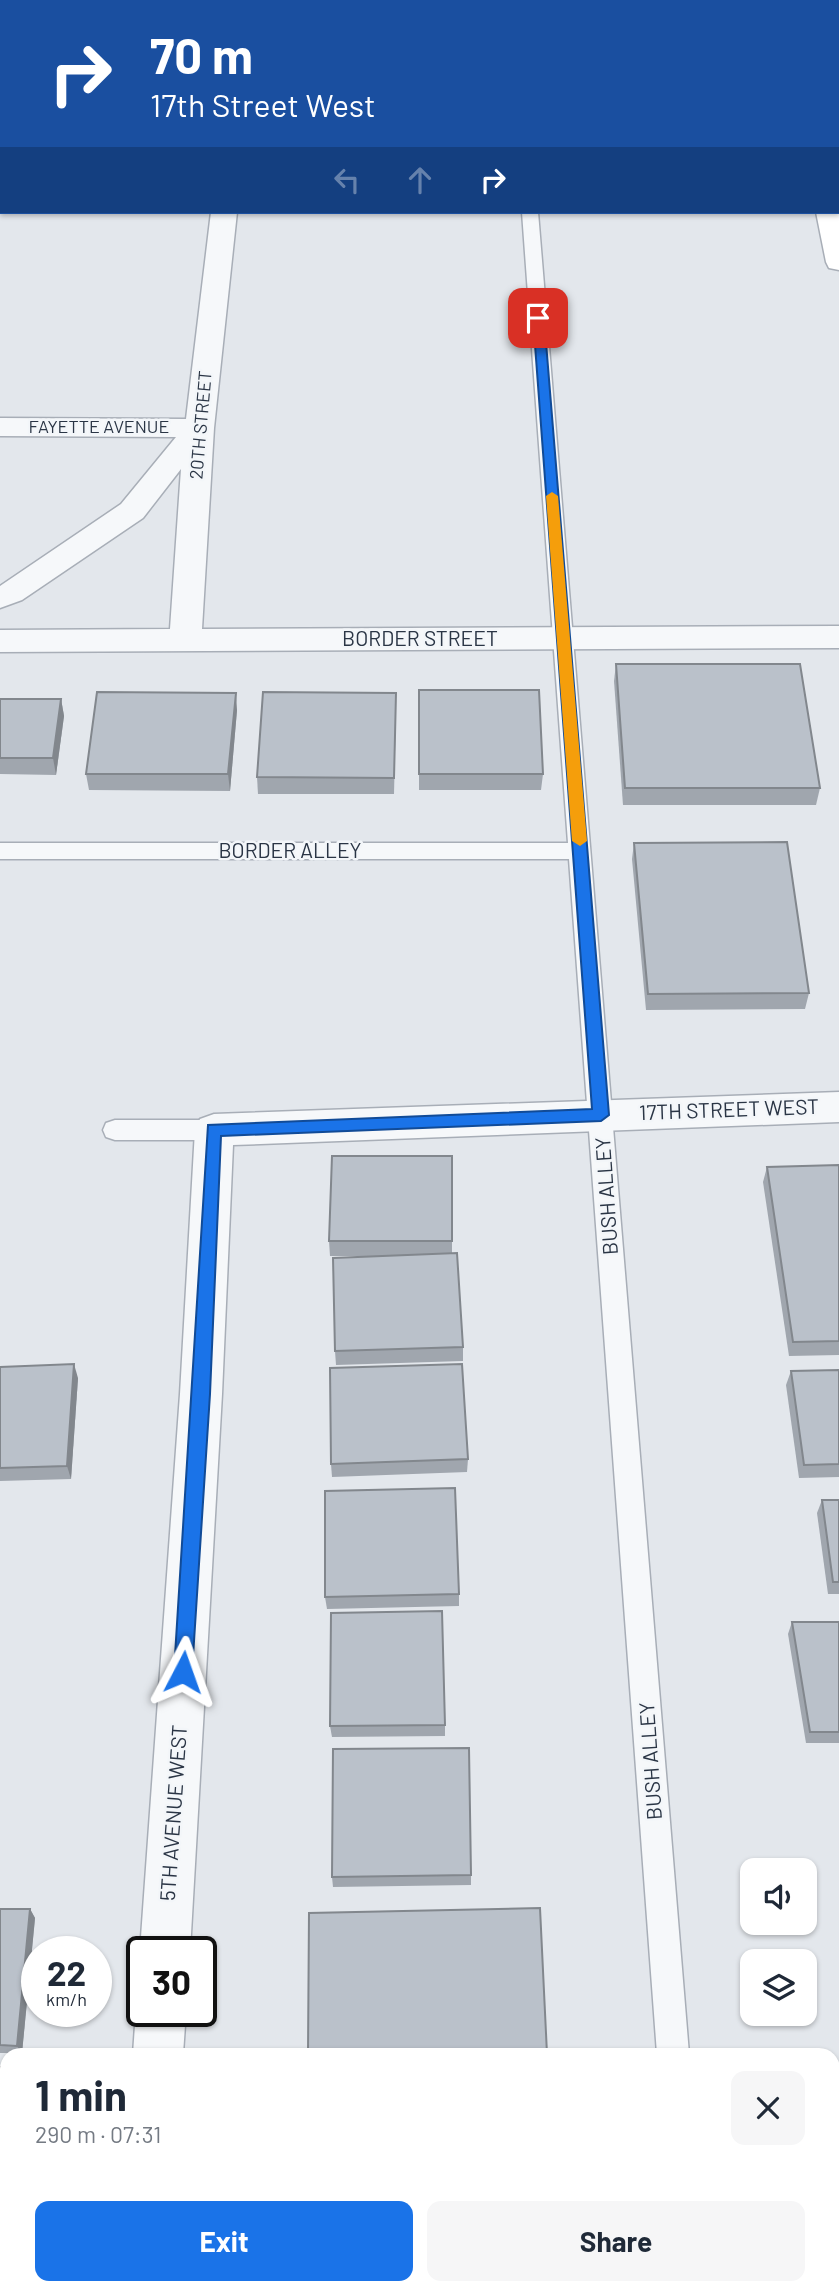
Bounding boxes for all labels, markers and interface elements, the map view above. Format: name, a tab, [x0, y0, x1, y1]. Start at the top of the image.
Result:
text: 70 m	[150, 25, 253, 84]
icon: right	[35, 28, 126, 119]
text: 17th Street West	[150, 85, 376, 123]
icon: left	[328, 161, 366, 199]
icon: ahead	[401, 161, 439, 199]
icon: right	[474, 161, 512, 199]
pin	[508, 288, 568, 348]
icon: arrive	[519, 299, 557, 337]
street label: 20TH STREET	[184, 370, 216, 480]
street label: FAYETTE AVENUE	[29, 415, 169, 437]
street label: BORDER STREET	[342, 625, 498, 650]
street label: BORDER ALLEY	[219, 837, 362, 862]
street label: 17TH STREET WEST	[639, 1093, 819, 1124]
street label: BUSH ALLEY	[589, 1136, 622, 1256]
position arrow	[146, 1635, 220, 1709]
street label: BUSH ALLEY	[633, 1701, 666, 1821]
street label: 5TH AVENUE WEST	[154, 1724, 191, 1902]
map controls	[740, 1858, 817, 2026]
button: sound	[740, 1858, 817, 1935]
speed limit sign: 30	[126, 1936, 217, 2027]
button: layers	[740, 1949, 817, 2026]
text: 22	[47, 1951, 86, 1993]
text: km/h	[46, 1988, 87, 2010]
text: 1 min	[35, 2069, 127, 2119]
button: close	[731, 2071, 805, 2145]
text: 290 m · 07:31	[35, 2120, 161, 2148]
button: Exit	[35, 2201, 413, 2281]
button: Share	[427, 2201, 805, 2281]

